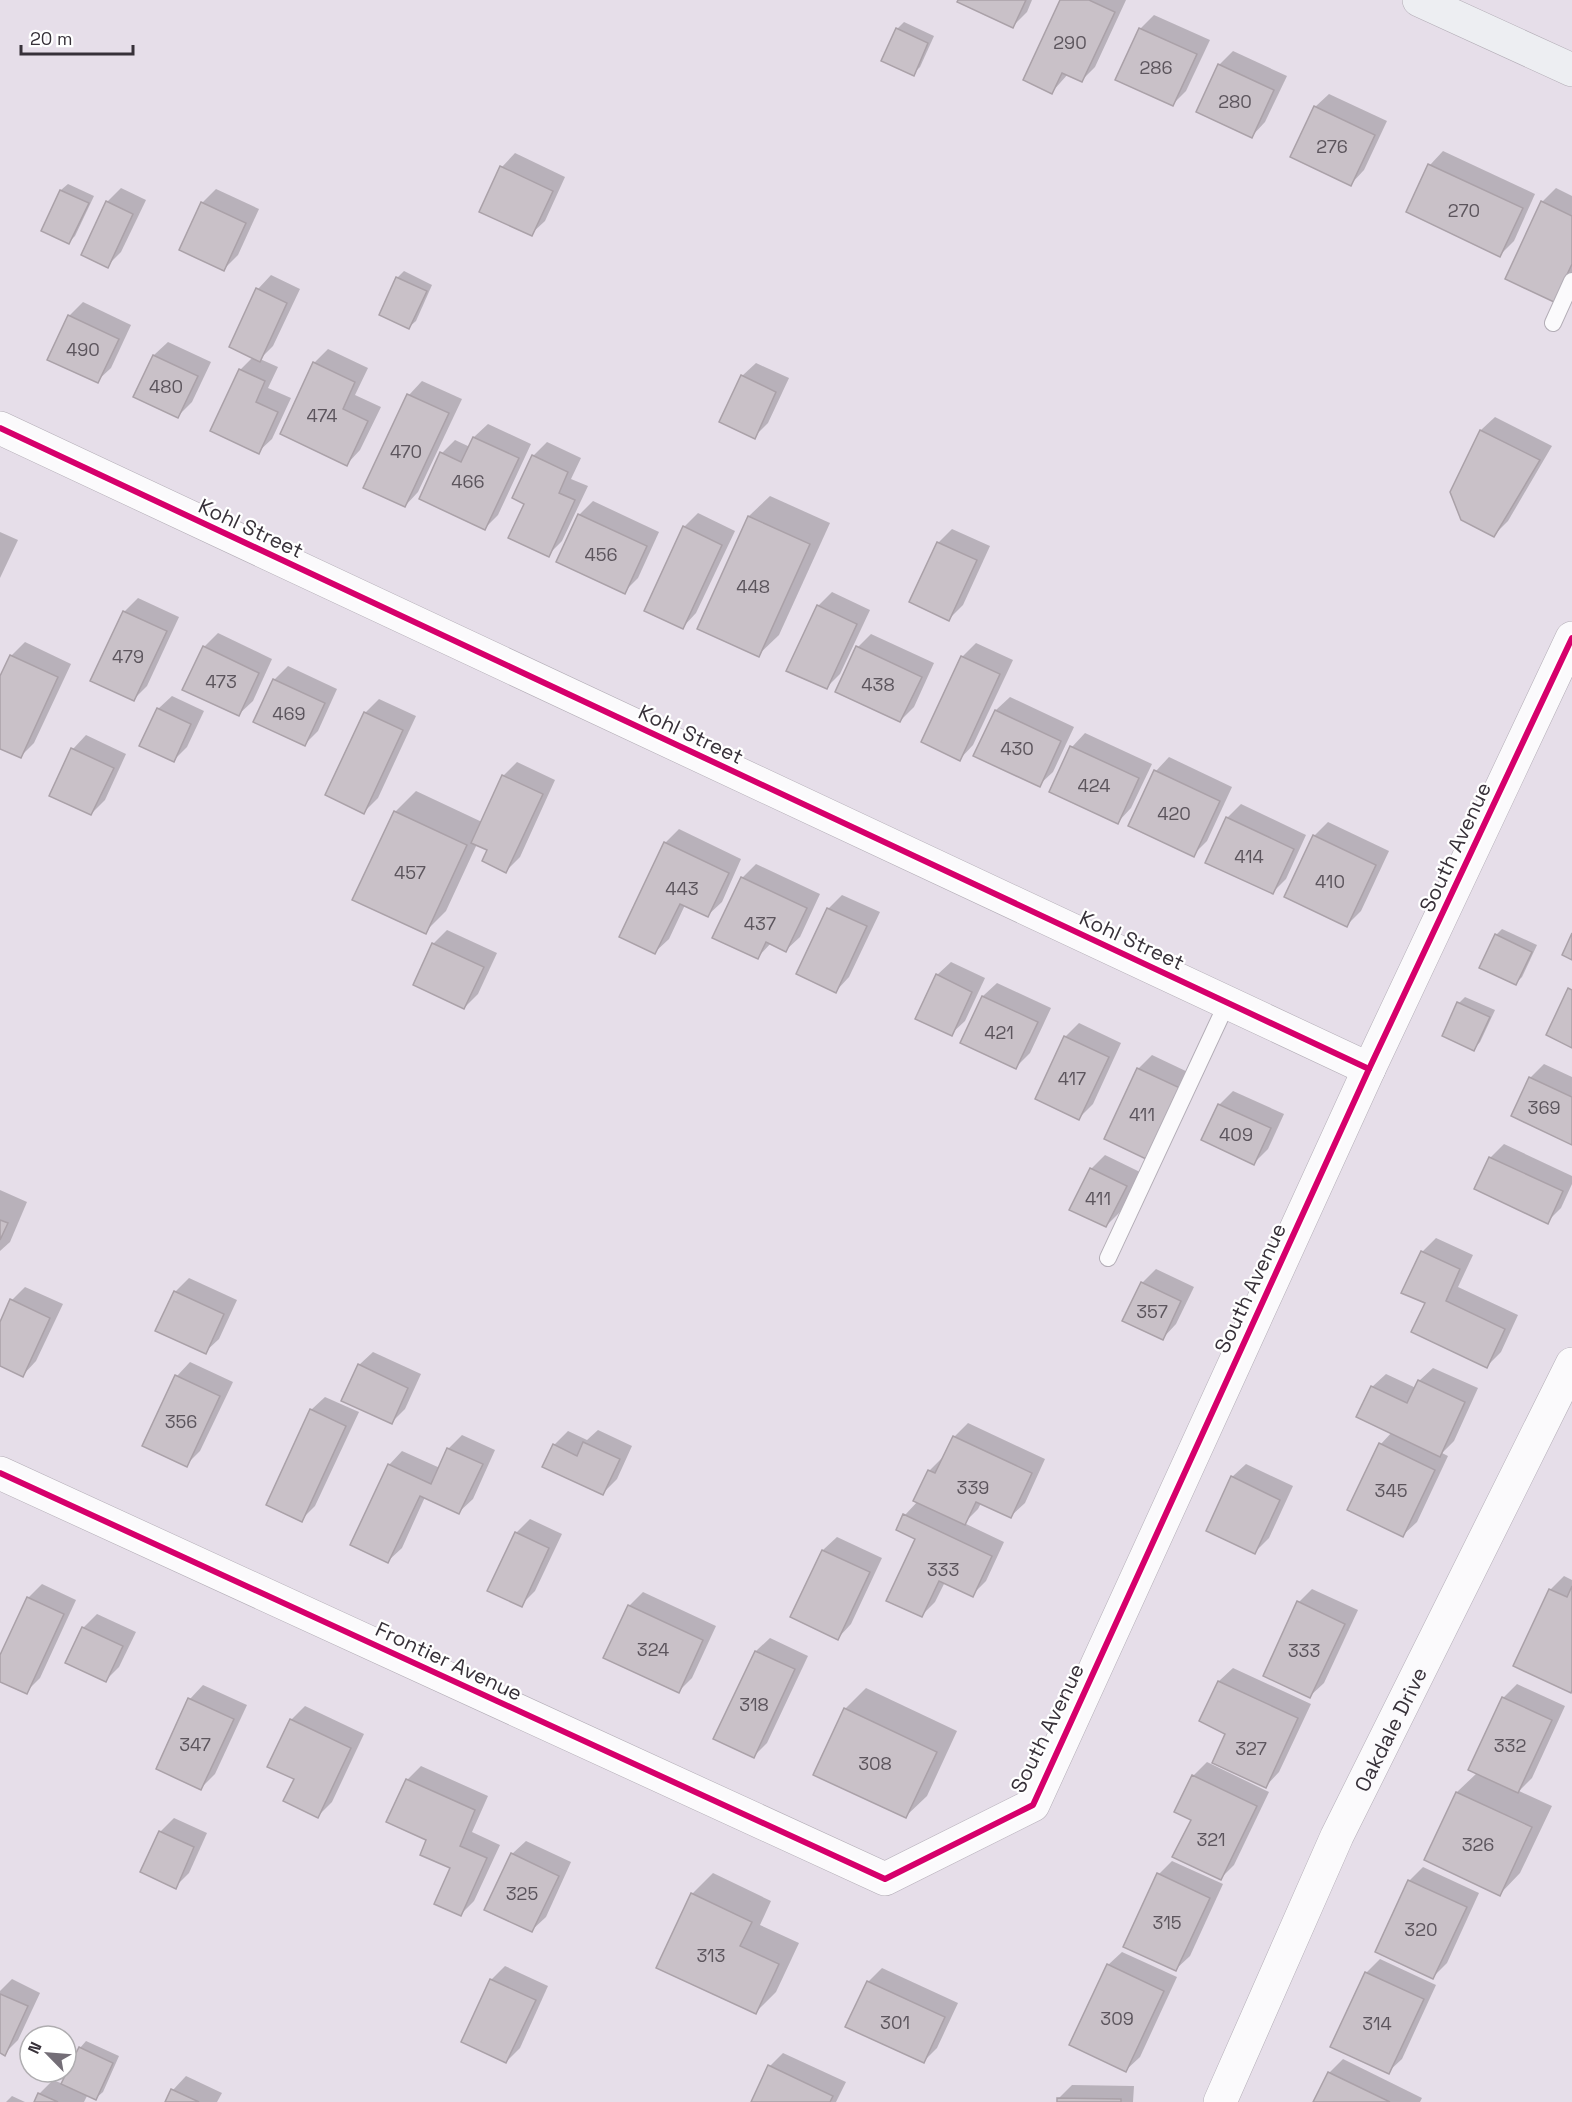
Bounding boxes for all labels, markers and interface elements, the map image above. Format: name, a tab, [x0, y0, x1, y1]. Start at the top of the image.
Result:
scale bar	[21, 18, 134, 56]
text: 20 m	[30, 27, 73, 50]
house number: 290	[1053, 31, 1087, 54]
house number: 286	[1139, 56, 1173, 79]
house number: 280	[1218, 90, 1252, 113]
house number: 276	[1316, 135, 1348, 158]
house number: 270	[1448, 199, 1480, 222]
house number: 490	[66, 338, 100, 361]
house number: 480	[149, 375, 183, 398]
house number: 474	[306, 404, 338, 427]
house number: 470	[390, 440, 422, 463]
house number: 466	[451, 470, 485, 493]
street label: Kohl Street	[194, 492, 308, 564]
house number: 456	[584, 543, 618, 566]
house number: 448	[736, 575, 770, 598]
house number: 479	[112, 645, 144, 668]
house number: 473	[205, 670, 237, 693]
house number: 438	[861, 673, 895, 696]
street label: Kohl Street	[634, 698, 748, 770]
house number: 469	[272, 702, 306, 725]
house number: 430	[1000, 737, 1034, 760]
house number: 424	[1078, 774, 1110, 797]
street label: South Avenue	[1413, 778, 1497, 916]
house number: 420	[1157, 802, 1191, 825]
house number: 414	[1234, 845, 1264, 868]
house number: 457	[394, 861, 426, 884]
house number: 410	[1315, 870, 1345, 893]
house number: 443	[665, 877, 699, 900]
street label: Kohl Street	[1075, 904, 1189, 976]
house number: 437	[744, 912, 776, 935]
house number: 421	[984, 1021, 1014, 1044]
house number: 417	[1058, 1067, 1086, 1090]
house number: 369	[1528, 1096, 1560, 1119]
house number: 411	[1129, 1103, 1155, 1126]
house number: 409	[1219, 1123, 1253, 1146]
house number: 411	[1085, 1187, 1111, 1210]
street label: South Avenue	[1208, 1219, 1292, 1357]
house number: 357	[1136, 1300, 1168, 1323]
house number: 356	[165, 1410, 197, 1433]
house number: 339	[957, 1476, 989, 1499]
house number: 345	[1375, 1479, 1407, 1502]
house number: 333	[927, 1558, 959, 1581]
street label: Frontier Avenue	[371, 1615, 527, 1707]
house number: 324	[637, 1638, 669, 1661]
house number: 333	[1288, 1639, 1320, 1662]
street label: South Avenue	[1004, 1659, 1090, 1797]
street label: Oakdale Drive	[1348, 1662, 1433, 1796]
house number: 318	[739, 1693, 769, 1716]
house number: 347	[179, 1733, 211, 1756]
house number: 332	[1494, 1734, 1526, 1757]
house number: 327	[1235, 1737, 1267, 1760]
house number: 308	[858, 1752, 892, 1775]
house number: 321	[1196, 1828, 1226, 1851]
house number: 326	[1462, 1833, 1494, 1856]
house number: 325	[506, 1882, 538, 1905]
house number: 315	[1153, 1911, 1181, 1934]
house number: 320	[1404, 1918, 1438, 1941]
house number: 313	[696, 1944, 726, 1967]
house number: 309	[1100, 2007, 1134, 2030]
house number: 301	[880, 2011, 910, 2034]
house number: 314	[1362, 2012, 1392, 2035]
north arrow	[18, 2024, 78, 2084]
text: N	[23, 2039, 47, 2057]

